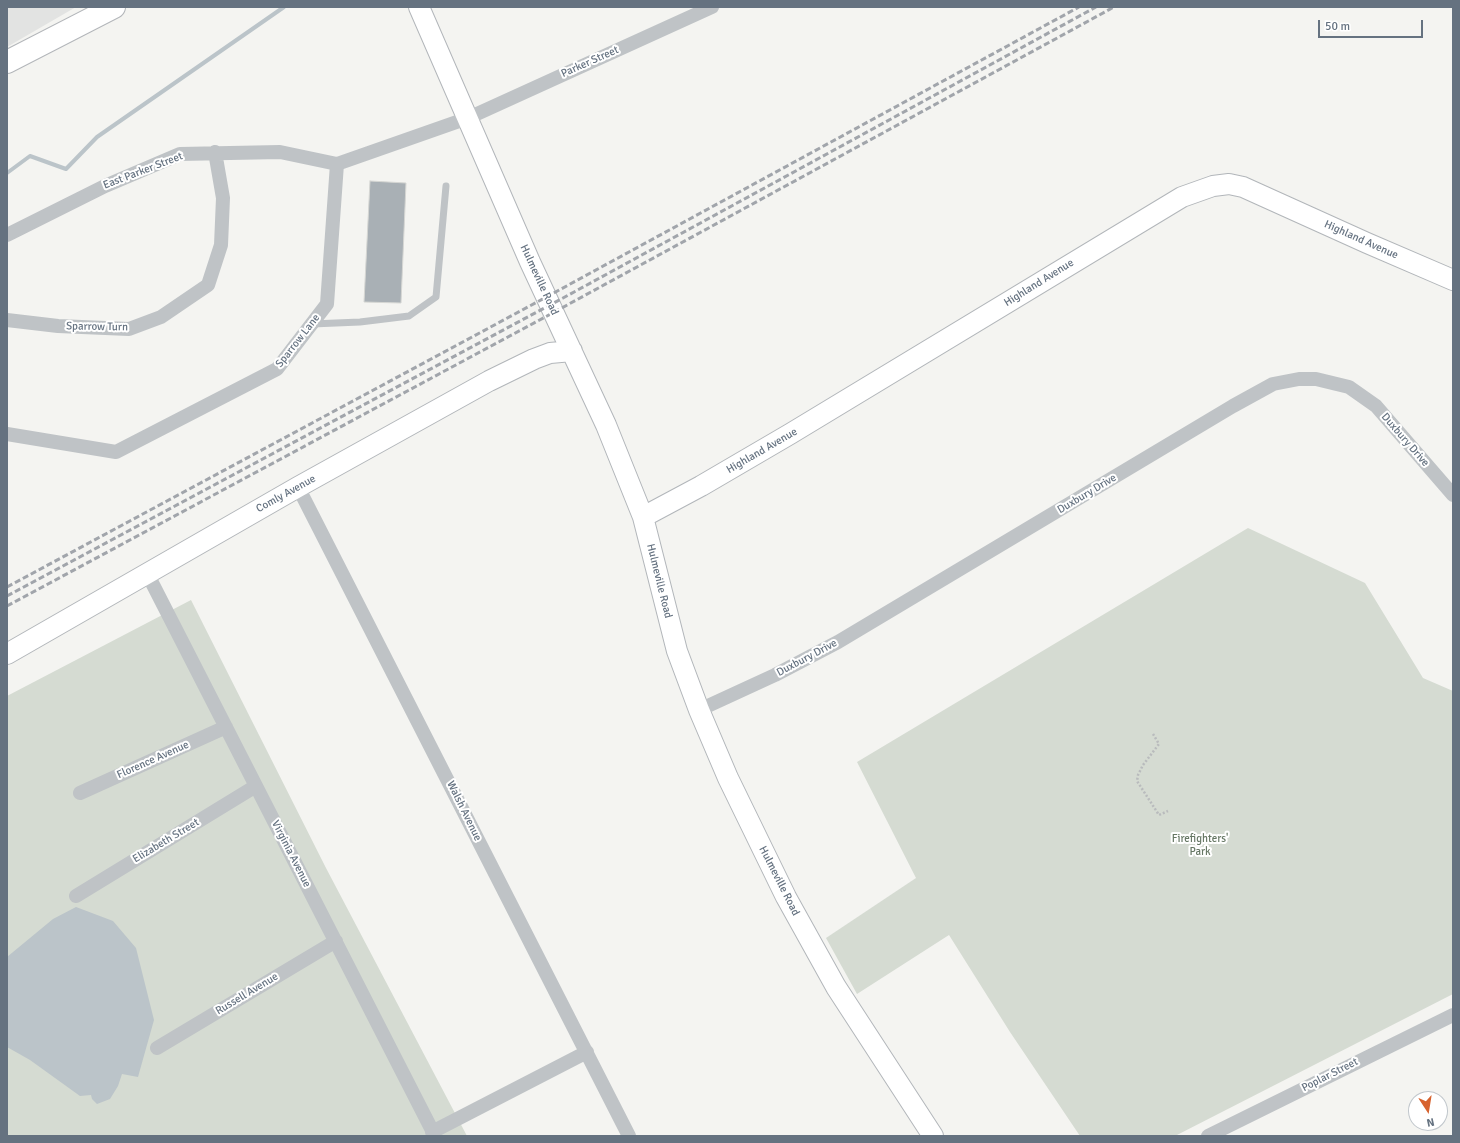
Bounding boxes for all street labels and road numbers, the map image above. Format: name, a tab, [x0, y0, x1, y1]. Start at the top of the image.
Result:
street label: Parker Street	[559, 43, 621, 81]
street label: East Parker Street	[101, 150, 185, 192]
street label: Highland Avenue	[1322, 218, 1400, 262]
street label: Hulmeville Road	[517, 243, 561, 317]
street label: Highland Avenue	[1002, 256, 1076, 310]
street label: Sparrow Lane	[273, 312, 323, 370]
street label: Sparrow Turn	[66, 320, 128, 334]
street label: Duxbury Drive	[1378, 411, 1432, 469]
street label: Highland Avenue	[724, 425, 800, 477]
street label: Duxbury Drive	[1055, 471, 1119, 517]
street label: Comly Avenue	[254, 472, 318, 516]
street label: Hulmeville Road	[643, 542, 675, 620]
street label: Duxbury Drive	[775, 637, 839, 679]
street label: Florence Avenue	[115, 738, 191, 782]
street label: Walsh Avenue	[444, 779, 484, 843]
street label: Elizabeth Street	[130, 816, 202, 866]
street label: Virginia Avenue	[268, 818, 314, 890]
street label: Hulmeville Road	[756, 844, 802, 918]
street label: Russell Avenue	[213, 970, 281, 1018]
street label: Poplar Street	[1300, 1055, 1360, 1095]

